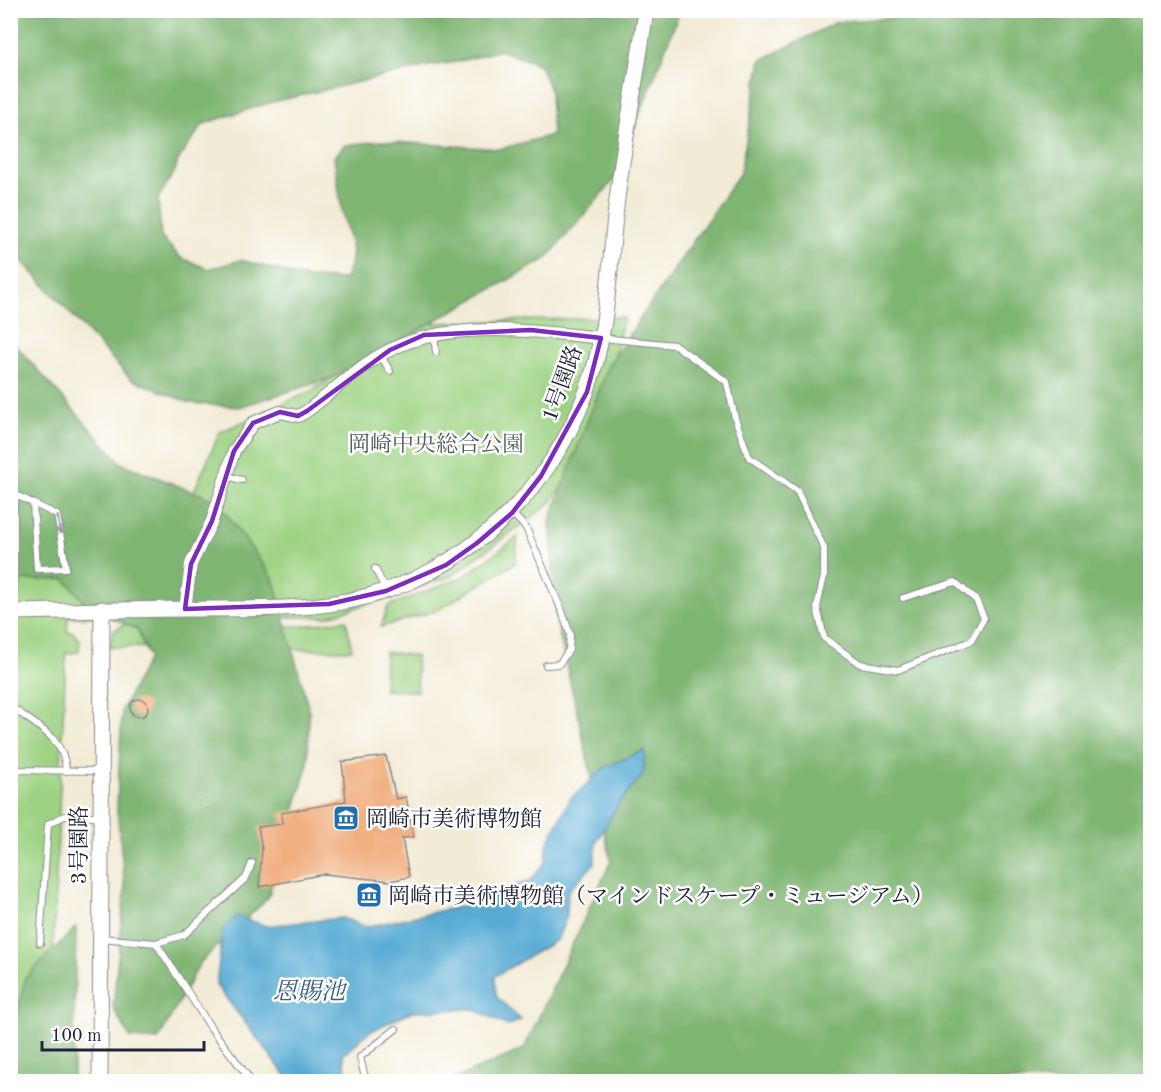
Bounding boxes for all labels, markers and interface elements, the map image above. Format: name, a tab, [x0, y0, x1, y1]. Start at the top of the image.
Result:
street label: 1号園路	[537, 342, 587, 424]
park label: 岡崎中央総合公園	[348, 432, 524, 456]
one-way arrow	[54, 515, 65, 535]
museum icon: 岡崎市美術博物館	[331, 803, 361, 833]
street label: 3号園路	[67, 806, 91, 884]
place label: 岡崎市美術博物館	[366, 807, 542, 831]
museum icon: 岡崎市美術博物館（マインドスケープ・ミュージアム）	[354, 880, 384, 910]
place label: 岡崎市美術博物館（マインドスケープ・ミュージアム）	[388, 884, 934, 908]
water label: 恩賜池	[273, 979, 348, 1005]
scale bar	[42, 1014, 204, 1052]
text: 100 m	[51, 1027, 102, 1045]

